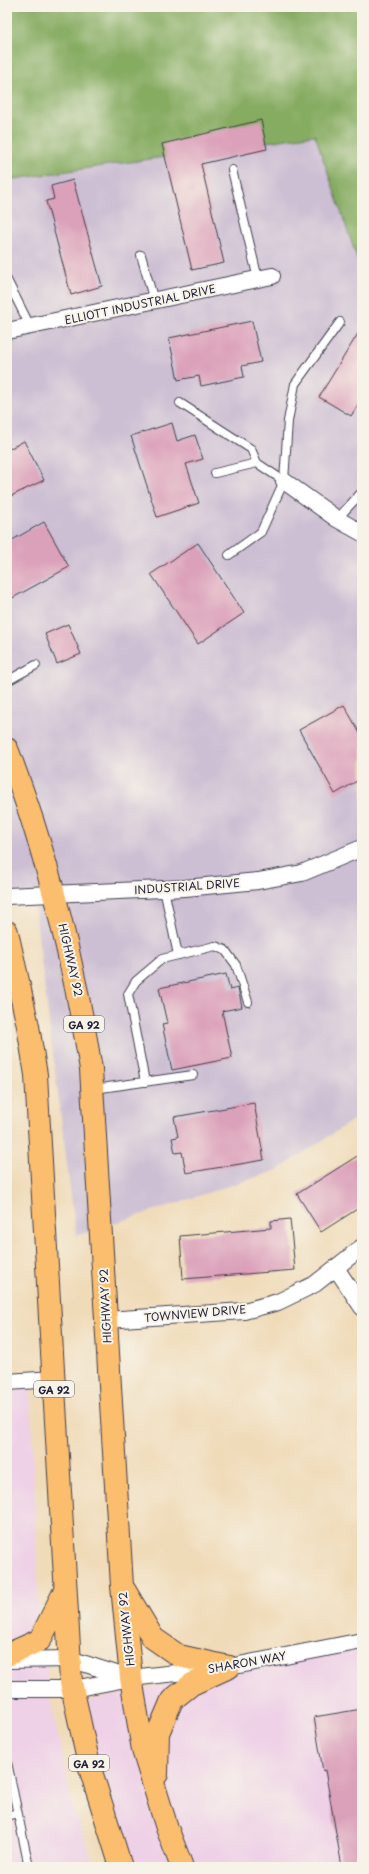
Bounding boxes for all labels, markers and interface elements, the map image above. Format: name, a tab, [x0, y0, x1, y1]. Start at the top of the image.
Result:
street label: ELLIOTT INDUSTRIAL DRIVE	[63, 280, 217, 328]
street label: INDUSTRIAL DRIVE	[134, 874, 240, 898]
street label: HIGHWAY 92	[54, 922, 88, 999]
road number: GA 92	[64, 1016, 104, 1032]
street label: HIGHWAY 92	[95, 1268, 115, 1344]
street label: TOWNVIEW DRIVE	[143, 1300, 247, 1326]
road number: GA 92	[34, 1381, 74, 1397]
street label: HIGHWAY 92	[114, 1591, 138, 1667]
street label: SHARON WAY	[207, 1647, 287, 1677]
road number: GA 92	[69, 1755, 109, 1771]

